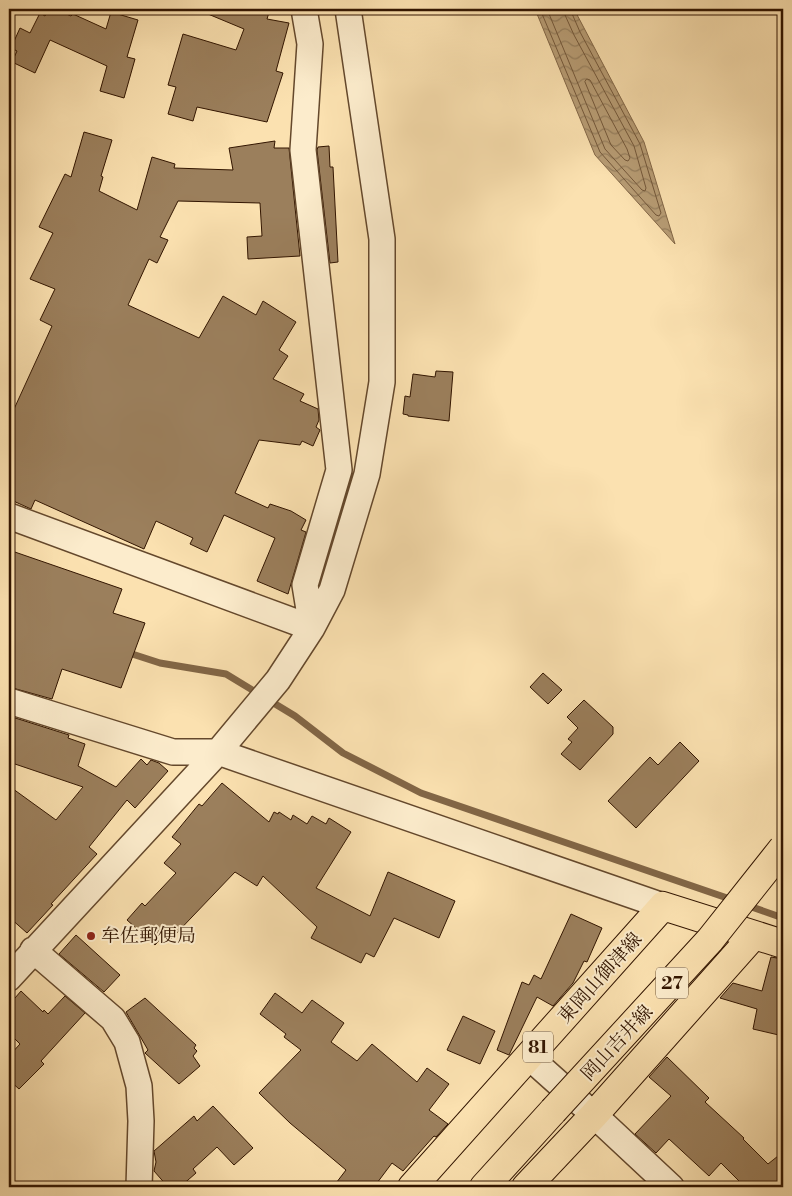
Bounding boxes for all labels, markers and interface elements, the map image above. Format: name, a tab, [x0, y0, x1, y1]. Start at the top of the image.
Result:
place label: 牟佐郵便局	[101, 924, 196, 948]
street label: 東岡山御津線	[553, 928, 647, 1028]
marker: 牟佐郵便局	[85, 930, 97, 942]
road number: 27	[656, 968, 688, 998]
street label: 岡山吉井線	[576, 1000, 658, 1086]
road number: 81	[523, 1032, 553, 1062]

